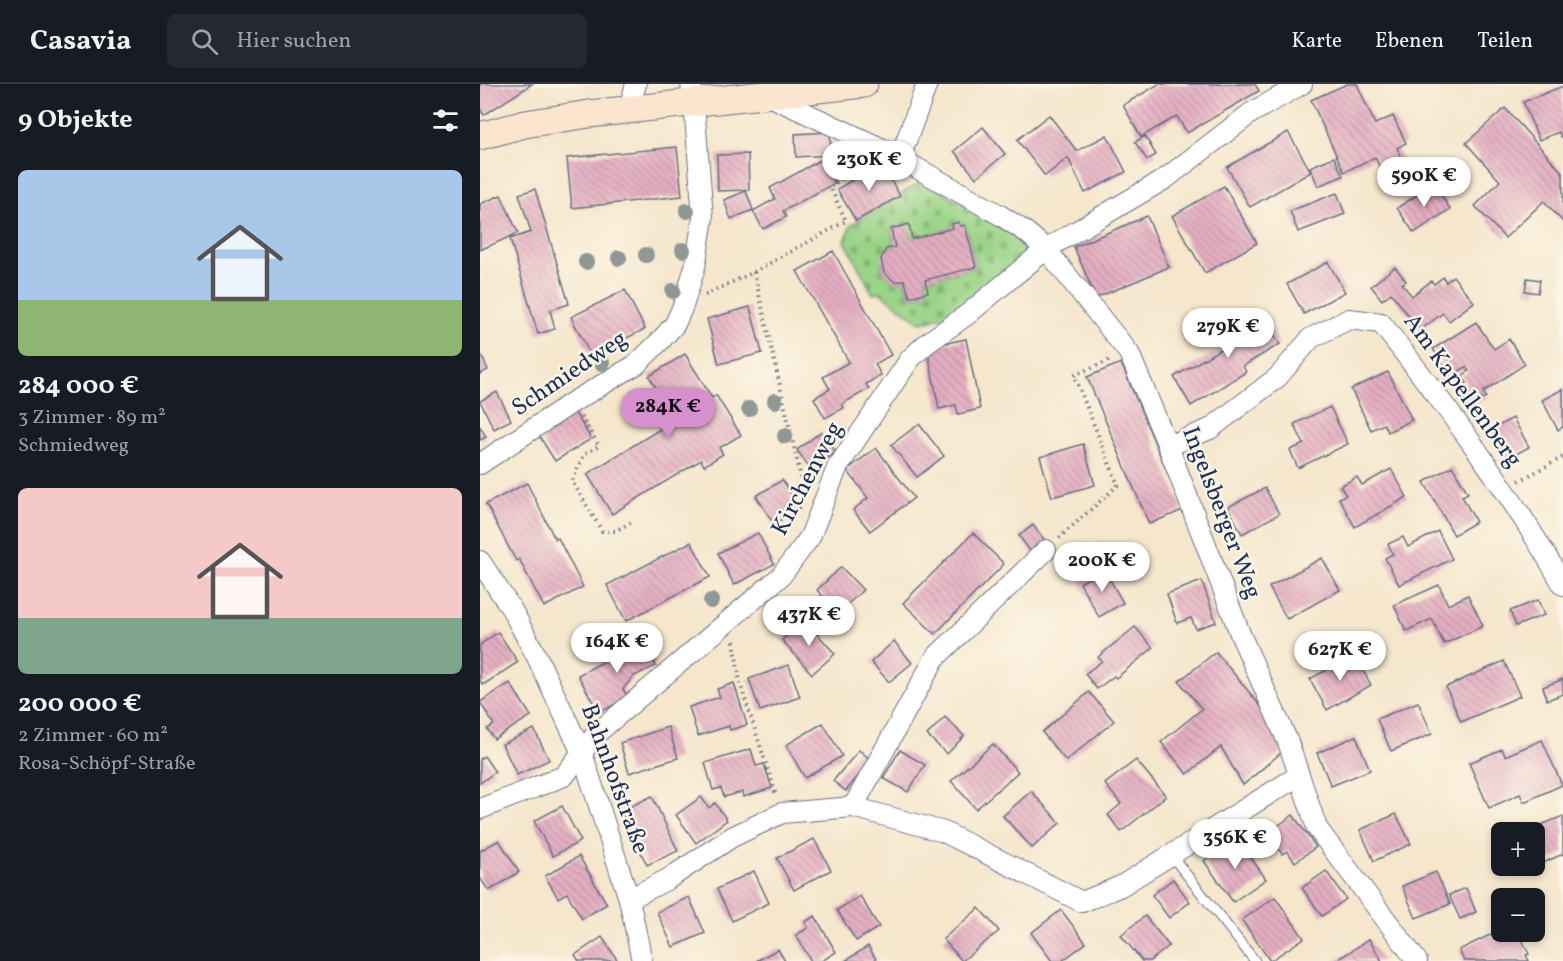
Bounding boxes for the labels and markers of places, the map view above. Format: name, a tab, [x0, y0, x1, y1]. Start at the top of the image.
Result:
pin: 230K €	[820, 141, 918, 192]
pin: 590K €	[1375, 157, 1473, 208]
pin: 279K €	[1179, 308, 1277, 359]
pin: 284K €	[619, 388, 717, 439]
pin: 200K €	[1053, 542, 1151, 593]
pin: 437K €	[760, 596, 858, 647]
pin: 164K €	[568, 623, 666, 674]
pin: 627K €	[1291, 631, 1389, 682]
pin: 356K €	[1186, 819, 1284, 870]

